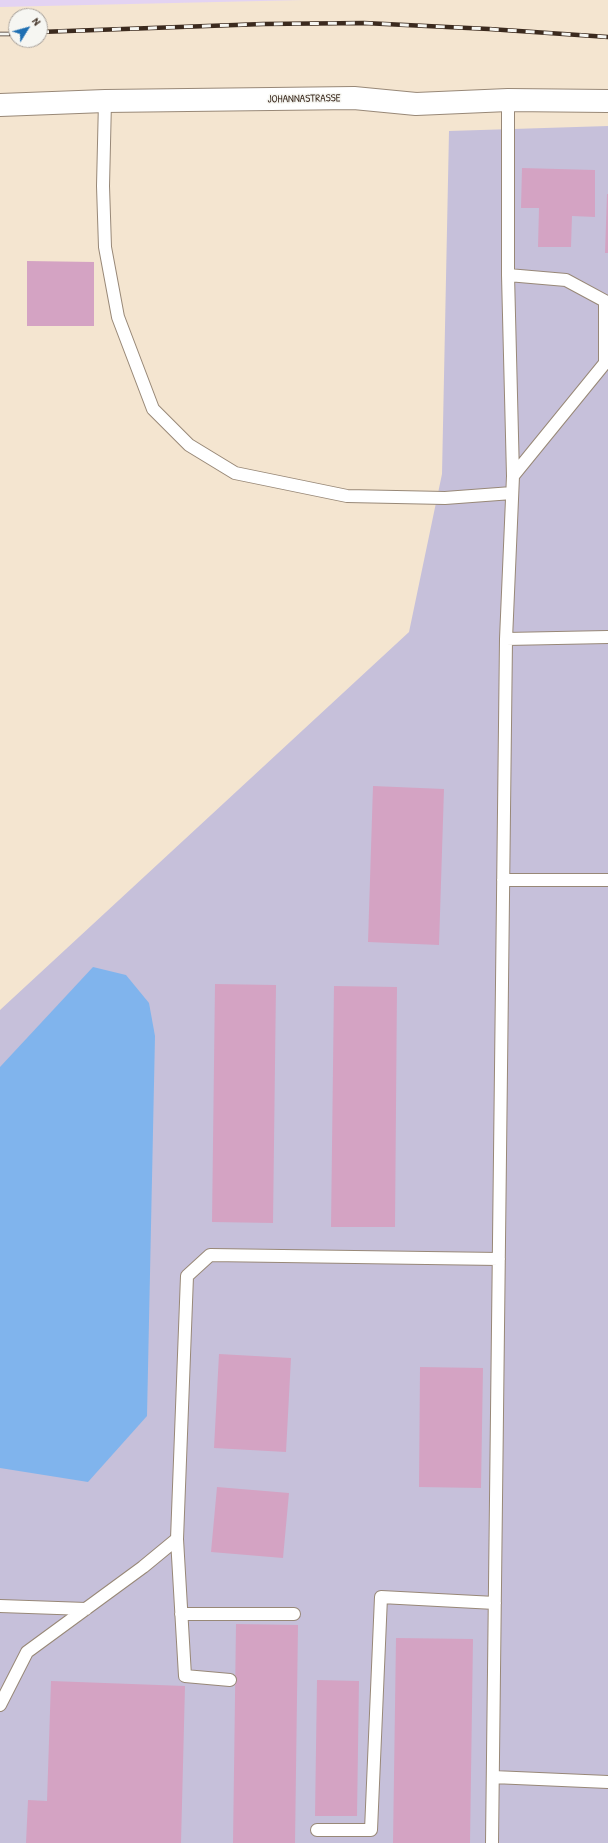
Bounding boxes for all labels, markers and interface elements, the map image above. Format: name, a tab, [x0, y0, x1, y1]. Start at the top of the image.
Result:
north arrow	[8, 8, 48, 48]
text: N	[29, 15, 44, 28]
street label: JOHANNASTRASSE	[267, 92, 341, 106]

